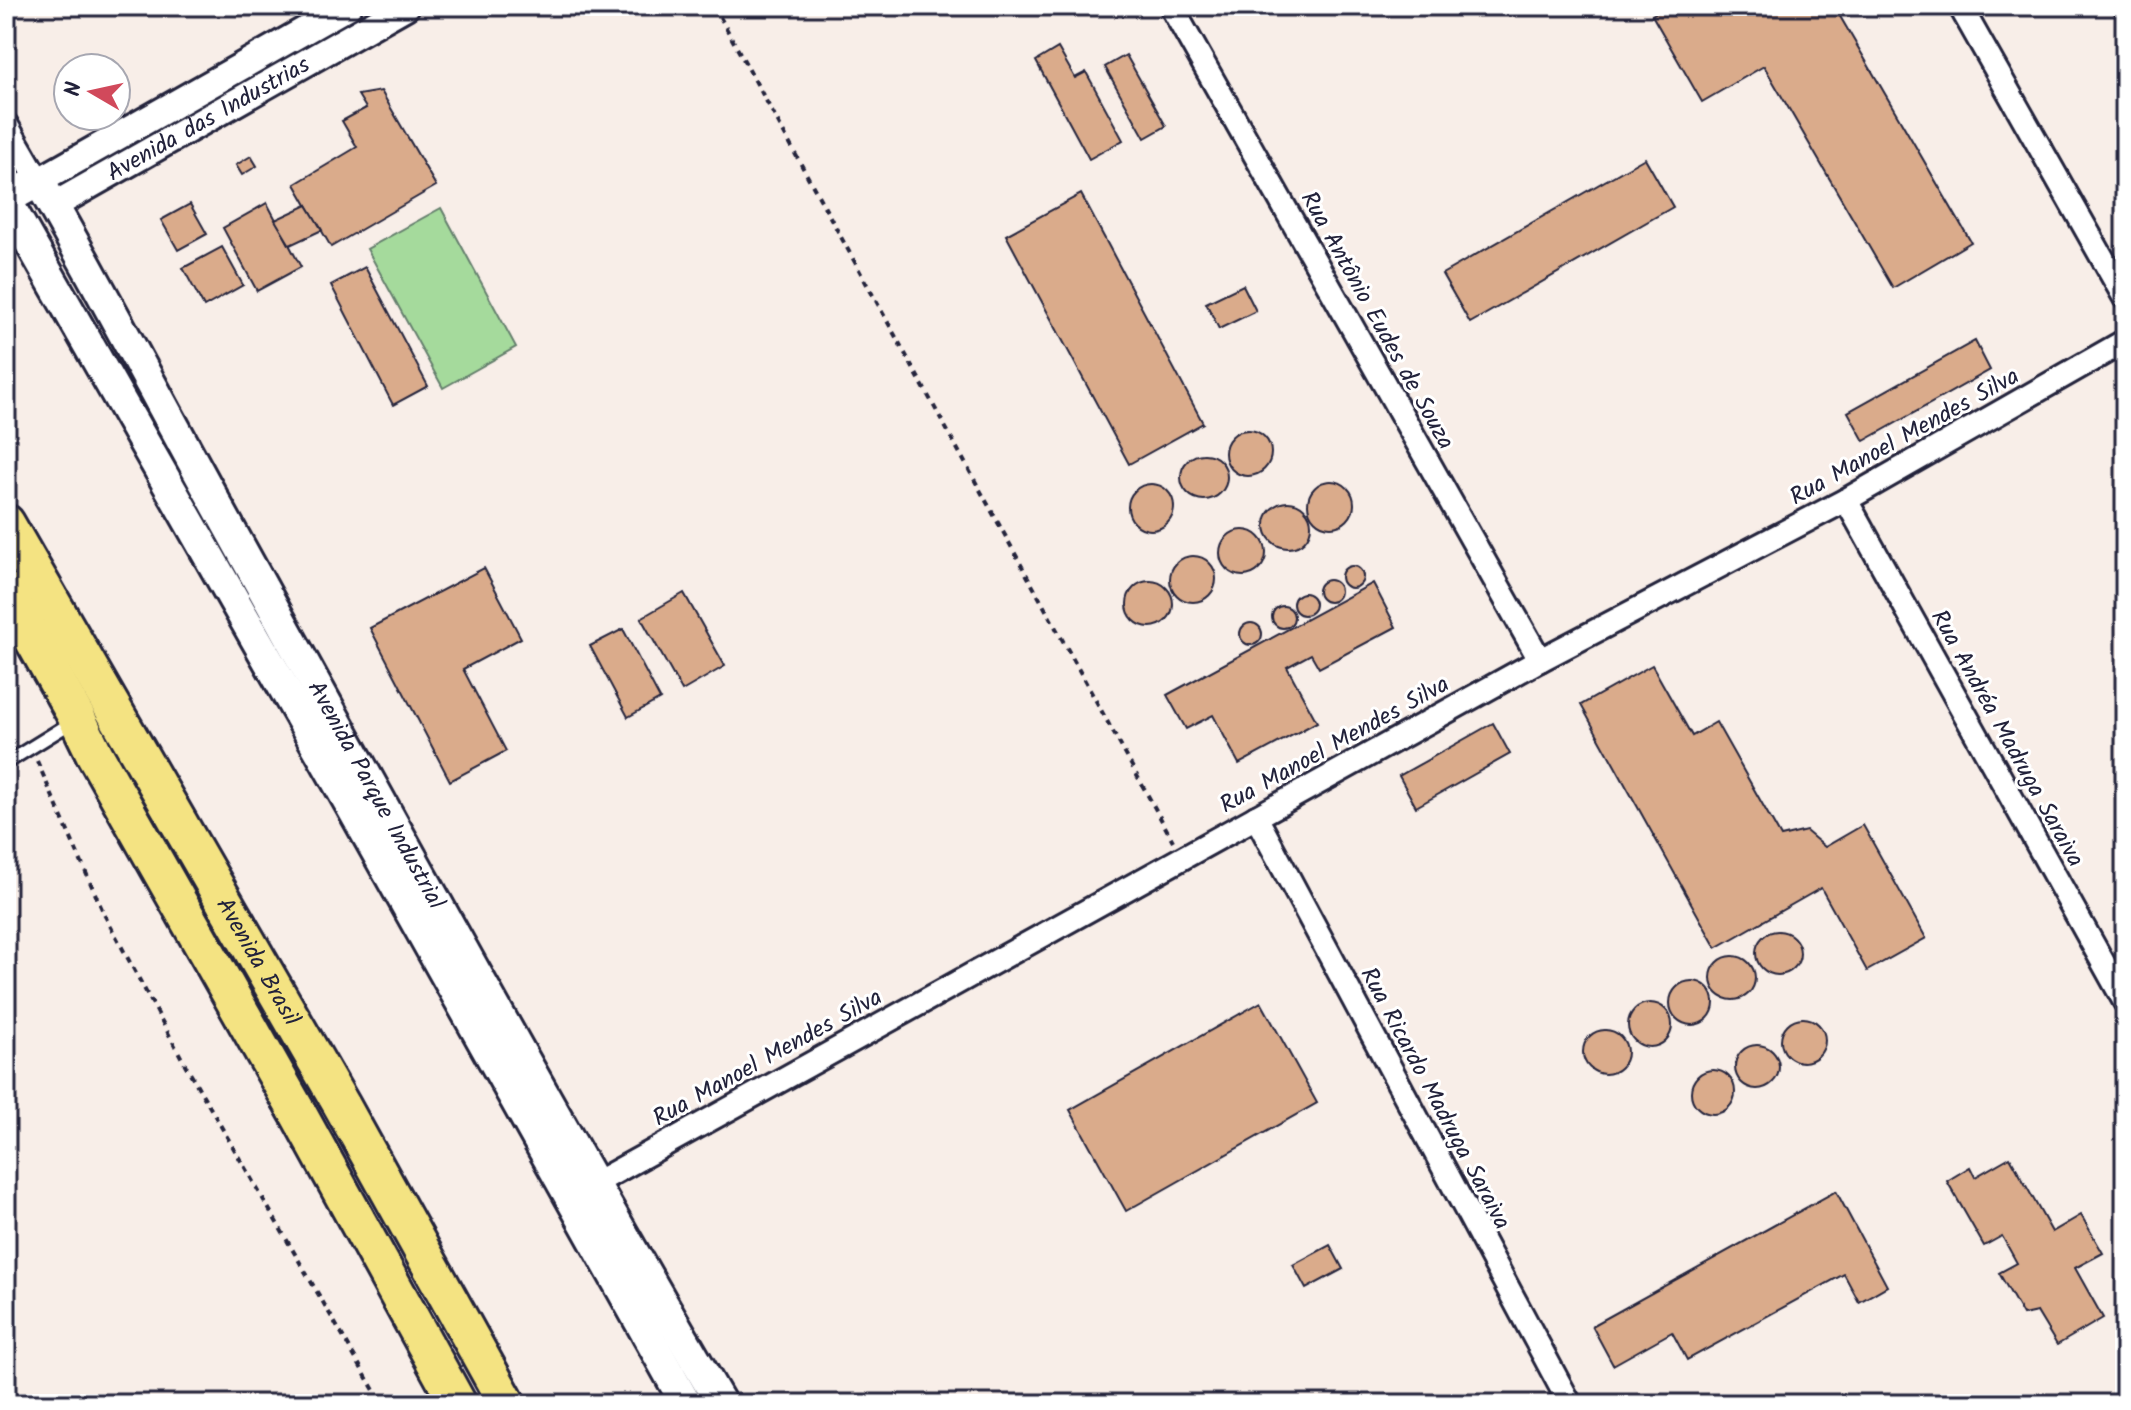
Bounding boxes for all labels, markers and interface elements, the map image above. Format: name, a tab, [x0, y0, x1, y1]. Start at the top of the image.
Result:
street label: Avenida das Industrias	[100, 46, 318, 193]
north arrow	[52, 52, 132, 132]
text: N	[56, 80, 93, 99]
street label: Rua Antônio Eudes de Souza	[1289, 184, 1464, 457]
street label: Rua Manoel Mendes Silva	[1783, 358, 2027, 517]
street label: Rua Andréa Madruga Saraiva	[1919, 603, 2094, 875]
street label: Rua Manoel Mendes Silva	[1213, 666, 1457, 825]
street label: Avenida Parque Industrial	[296, 674, 455, 917]
street label: Avenida Brasil	[205, 890, 310, 1034]
street label: Rua Ricardo Madruga Saraiva	[1349, 960, 1521, 1237]
street label: Rua Manoel Mendes Silva	[646, 979, 890, 1138]

